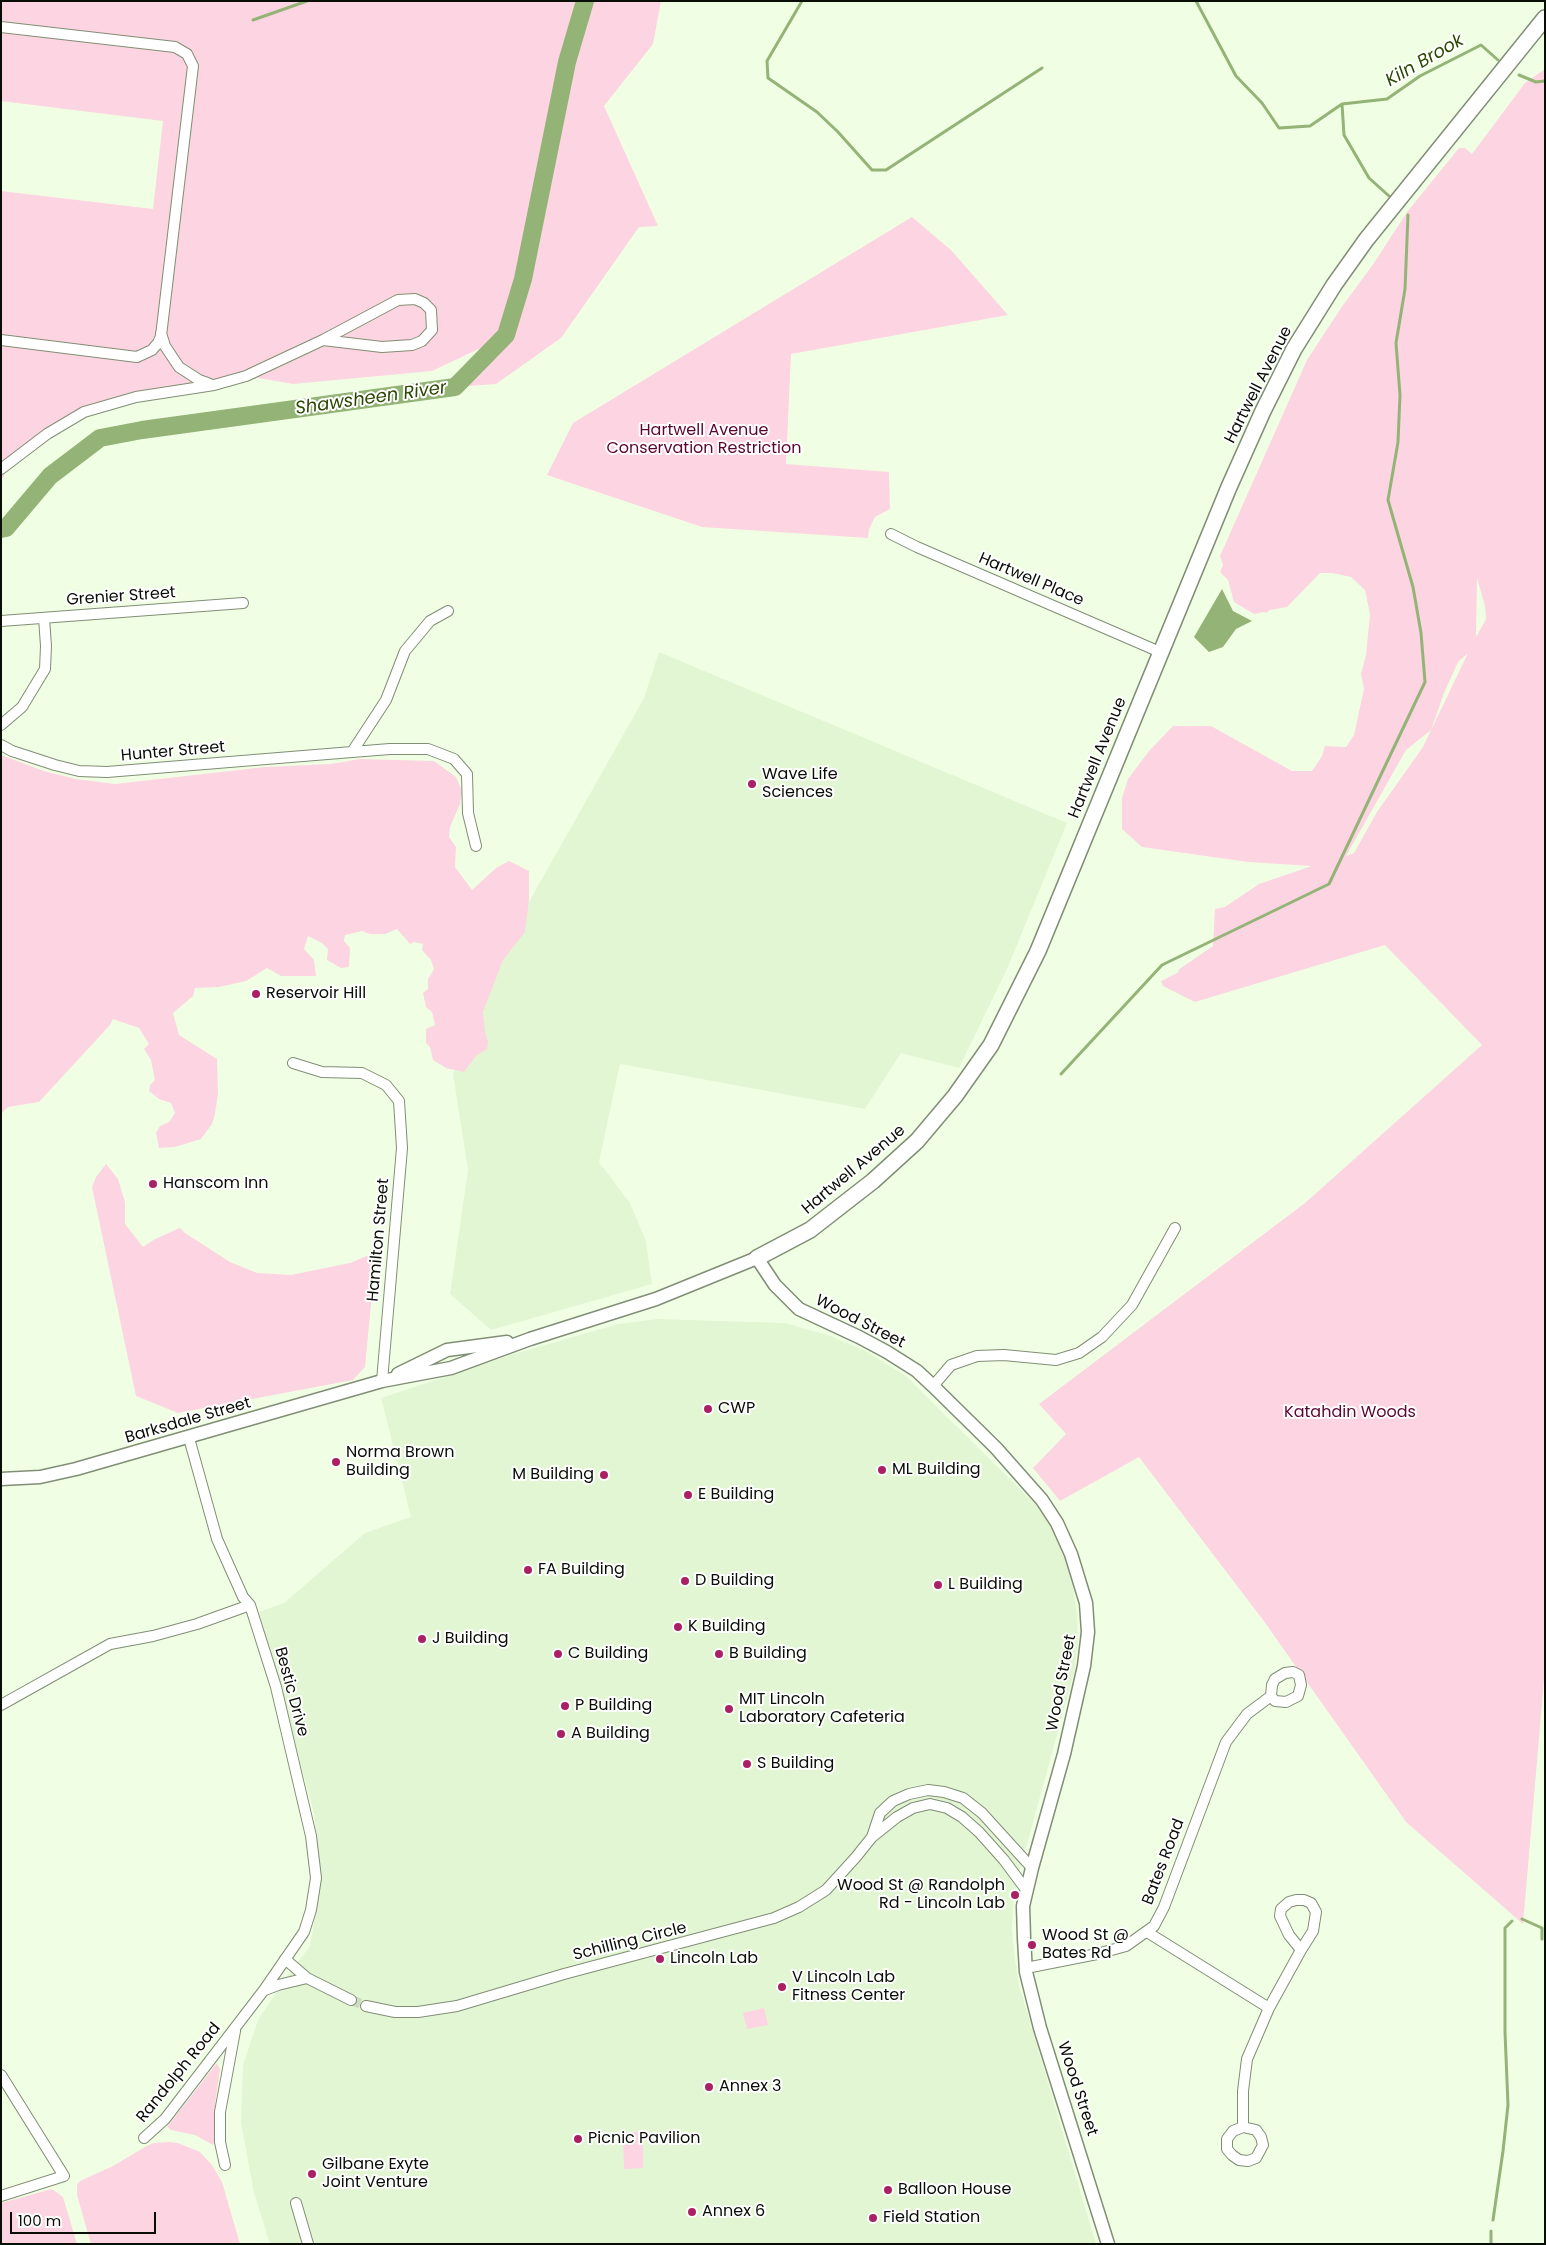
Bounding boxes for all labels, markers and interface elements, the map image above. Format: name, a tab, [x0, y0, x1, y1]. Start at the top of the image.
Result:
water label: Kiln Brook	[1382, 30, 1468, 92]
street label: Hartwell Avenue	[1221, 323, 1297, 447]
water label: Shawsheen River	[294, 378, 448, 420]
park label: Hartwell Avenue Conservation Restriction	[606, 421, 802, 459]
street label: Hartwell Place	[975, 549, 1087, 611]
street label: Grenier Street	[66, 584, 176, 610]
street label: Hartwell Avenue	[1065, 695, 1131, 821]
street label: Hunter Street	[120, 738, 226, 766]
place label: Wave Life Sciences	[762, 765, 838, 803]
marker: Wave Life Sciences	[746, 778, 758, 790]
place label: Reservoir Hill	[266, 984, 366, 1004]
marker: Reservoir Hill	[250, 988, 262, 1000]
street label: Hartwell Avenue	[798, 1121, 910, 1219]
place label: Hanscom Inn	[163, 1174, 269, 1194]
marker: Hanscom Inn	[147, 1178, 159, 1190]
street label: Hamilton Street	[364, 1178, 394, 1302]
street label: Wood Street	[812, 1291, 908, 1353]
street label: Barksdale Street	[123, 1394, 253, 1448]
place label: CWP	[718, 1399, 755, 1419]
marker: CWP	[702, 1403, 714, 1415]
park label: Katahdin Woods	[1284, 1403, 1416, 1423]
place label: Norma Brown Building	[346, 1443, 454, 1481]
marker: Norma Brown Building	[330, 1456, 342, 1468]
place label: ML Building	[892, 1460, 981, 1480]
marker: ML Building	[876, 1464, 888, 1476]
place label: M Building	[512, 1465, 594, 1485]
marker: M Building	[598, 1469, 610, 1481]
place label: E Building	[698, 1485, 774, 1505]
marker: E Building	[682, 1489, 694, 1501]
place label: FA Building	[538, 1560, 625, 1580]
marker: FA Building	[522, 1564, 534, 1576]
place label: D Building	[695, 1571, 774, 1591]
marker: D Building	[679, 1575, 691, 1587]
place label: L Building	[948, 1575, 1023, 1595]
marker: L Building	[932, 1579, 944, 1591]
place label: K Building	[688, 1617, 766, 1637]
marker: K Building	[672, 1621, 684, 1633]
place label: J Building	[432, 1629, 508, 1649]
marker: J Building	[416, 1633, 428, 1645]
street label: Wood Street	[1043, 1633, 1081, 1733]
place label: C Building	[568, 1644, 648, 1664]
place label: B Building	[729, 1644, 807, 1664]
street label: Bestic Drive	[270, 1645, 312, 1739]
marker: C Building	[552, 1648, 564, 1660]
marker: B Building	[713, 1648, 725, 1660]
place label: MIT Lincoln Laboratory Cafeteria	[739, 1690, 905, 1728]
place label: P Building	[575, 1696, 652, 1716]
marker: P Building	[559, 1700, 571, 1712]
marker: MIT Lincoln Laboratory Cafeteria	[723, 1703, 735, 1715]
place label: A Building	[571, 1724, 650, 1744]
marker: A Building	[555, 1728, 567, 1740]
place label: S Building	[757, 1754, 834, 1774]
marker: S Building	[741, 1758, 753, 1770]
street label: Bates Road	[1139, 1816, 1189, 1908]
place label: Wood St @ Randolph Rd - Lincoln Lab	[837, 1876, 1005, 1914]
marker: Wood St @ Randolph Rd - Lincoln Lab	[1009, 1889, 1021, 1901]
street label: Schilling Circle	[571, 1919, 689, 1965]
place label: Wood St @ Bates Rd	[1042, 1926, 1129, 1964]
marker: Wood St @ Bates Rd	[1026, 1939, 1038, 1951]
place label: Lincoln Lab	[670, 1949, 758, 1969]
marker: Lincoln Lab	[654, 1953, 666, 1965]
place label: V Lincoln Lab Fitness Center	[792, 1968, 905, 2006]
marker: V Lincoln Lab Fitness Center	[776, 1981, 788, 1993]
street label: Randolph Road	[133, 2019, 225, 2127]
street label: Wood Street	[1053, 2039, 1101, 2139]
place label: Annex 3	[719, 2077, 782, 2097]
marker: Annex 3	[703, 2081, 715, 2093]
place label: Picnic Pavilion	[588, 2129, 700, 2149]
marker: Picnic Pavilion	[572, 2133, 584, 2145]
place label: Gilbane Exyte Joint Venture	[322, 2155, 429, 2193]
marker: Gilbane Exyte Joint Venture	[306, 2168, 318, 2180]
place label: Balloon House	[898, 2180, 1011, 2200]
marker: Balloon House	[882, 2184, 894, 2196]
scale bar	[12, 2202, 159, 2234]
place label: Annex 6	[702, 2202, 765, 2222]
marker: Annex 6	[686, 2206, 698, 2218]
place label: Field Station	[883, 2208, 980, 2228]
text: 100 m	[18, 2210, 61, 2231]
marker: Field Station	[867, 2212, 879, 2224]

